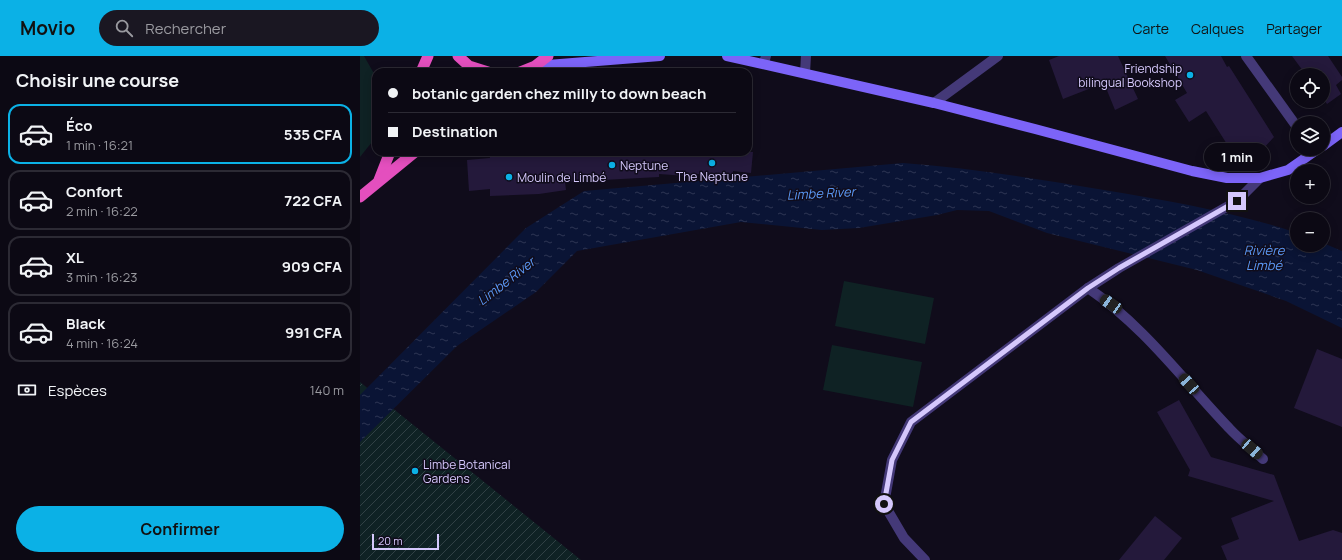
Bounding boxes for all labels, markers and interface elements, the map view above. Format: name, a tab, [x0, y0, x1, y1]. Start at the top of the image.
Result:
search box	[99, 10, 379, 46]
text: Movio	[20, 15, 75, 41]
icon: search	[113, 17, 135, 39]
text: Rechercher	[145, 18, 226, 39]
text: Carte	[1133, 19, 1169, 38]
text: Calques	[1191, 19, 1244, 38]
text: Partager	[1266, 19, 1322, 38]
place label: Friendship bilingual Bookshop	[1078, 60, 1182, 91]
text: Choisir une course	[16, 68, 179, 92]
map controls	[1290, 68, 1330, 252]
button: locate	[1290, 68, 1330, 108]
marker: Friendship bilingual Bookshop	[1185, 70, 1195, 80]
text: botanic garden chez milly to down beach	[412, 83, 706, 104]
text: Éco	[66, 115, 92, 136]
icon: car	[18, 116, 54, 152]
button: layers	[1290, 116, 1330, 156]
text: Destination	[412, 121, 498, 142]
text: 535 CFA	[284, 124, 342, 145]
text: 1 min · 16:21	[66, 136, 133, 154]
callout: 1 min	[1204, 143, 1270, 171]
text: 1 min	[1221, 148, 1253, 166]
place label: Neptune	[620, 157, 668, 174]
marker: The Neptune	[707, 158, 717, 168]
marker: Neptune	[607, 160, 617, 170]
button: +	[1290, 164, 1330, 204]
place label: The Neptune	[676, 168, 748, 185]
place label: Moulin de Limbé	[517, 169, 606, 186]
marker: Moulin de Limbé	[504, 172, 514, 182]
text: Confort	[66, 181, 123, 202]
icon: car	[18, 182, 54, 218]
water label: Limbe River	[786, 182, 858, 204]
text: 722 CFA	[284, 190, 342, 211]
route end	[1228, 192, 1246, 210]
text: 2 min · 16:22	[66, 202, 138, 220]
button: −	[1290, 212, 1330, 252]
water label: Rivière Limbé	[1244, 241, 1286, 274]
text: XL	[66, 247, 84, 268]
icon: car	[18, 248, 54, 284]
water label: Limbe River	[473, 251, 540, 309]
text: 909 CFA	[282, 256, 342, 277]
text: 3 min · 16:23	[66, 268, 137, 286]
car	[1098, 292, 1124, 316]
text: Black	[66, 313, 105, 334]
icon: car	[18, 314, 54, 350]
text: 991 CFA	[285, 322, 342, 343]
text: 4 min · 16:24	[66, 334, 138, 352]
car	[1177, 371, 1201, 397]
icon: cash	[16, 379, 38, 401]
text: Espèces	[48, 380, 107, 401]
text: 140 m	[310, 381, 344, 399]
car	[1239, 437, 1265, 461]
place label: Limbe Botanical Gardens	[423, 456, 511, 487]
marker: Limbe Botanical Gardens	[410, 466, 420, 476]
route start	[875, 495, 893, 513]
button: Confirmer	[16, 506, 344, 552]
scale bar	[372, 532, 439, 551]
text: 20 m	[378, 533, 403, 548]

